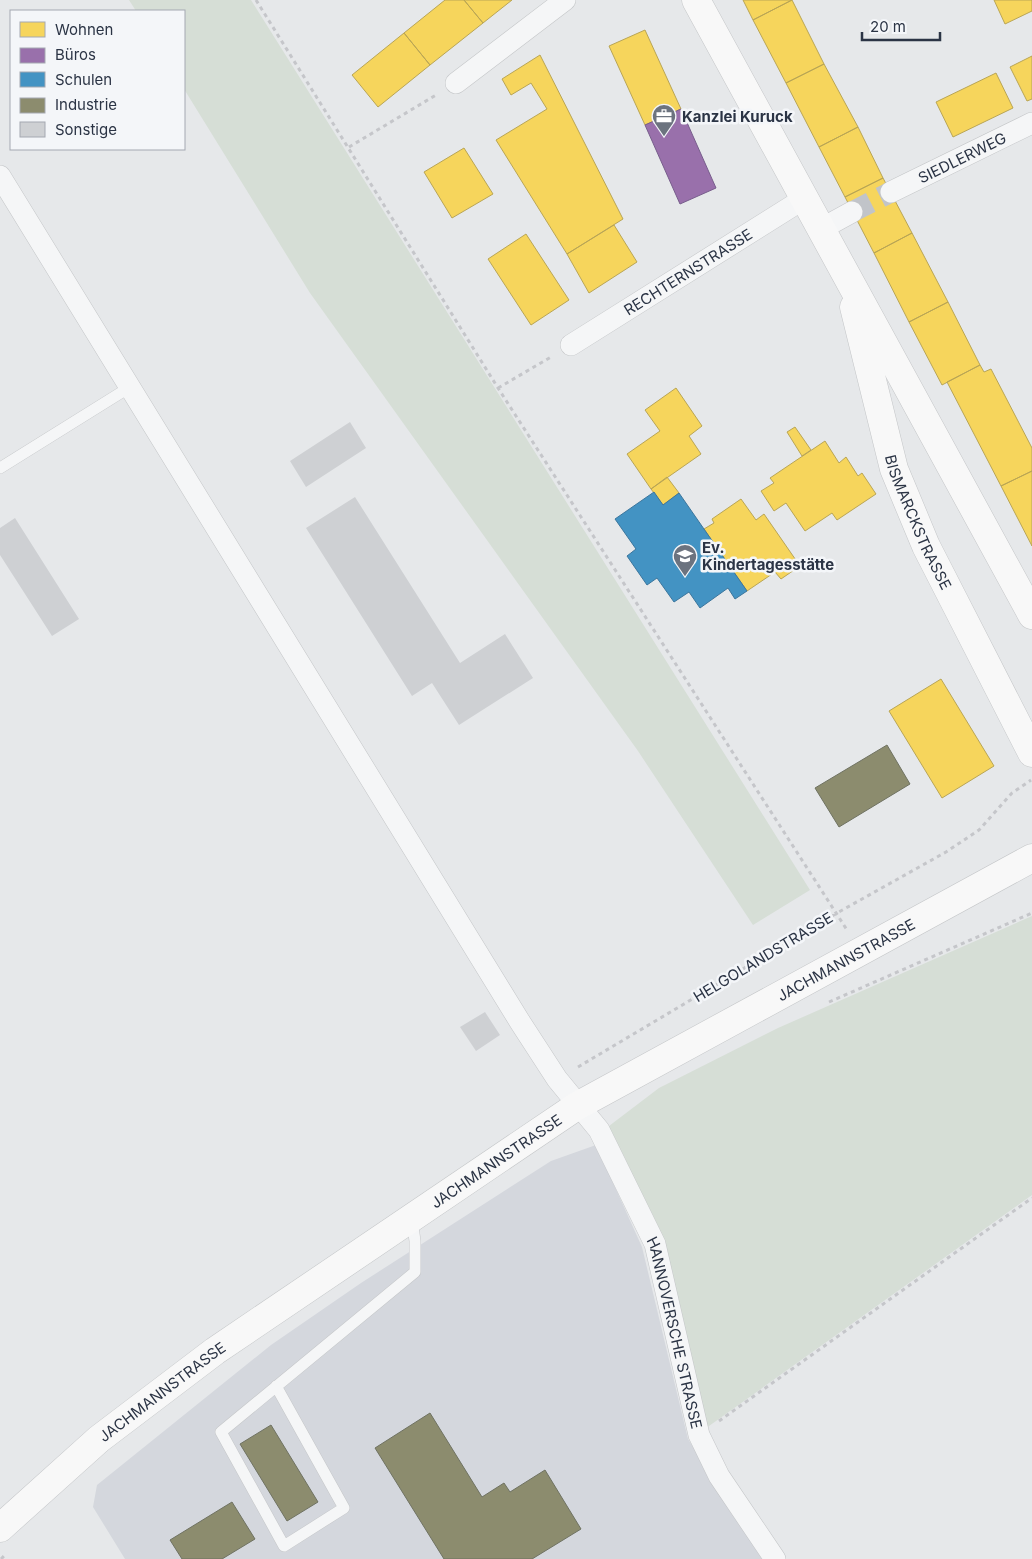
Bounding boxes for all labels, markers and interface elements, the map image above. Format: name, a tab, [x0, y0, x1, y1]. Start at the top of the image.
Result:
legend	[10, 10, 185, 150]
scale bar	[862, 10, 940, 42]
text: 20 m	[870, 17, 906, 36]
text: Wohnen	[55, 20, 113, 39]
text: Büros	[55, 45, 96, 64]
text: Schulen	[55, 70, 112, 89]
text: Industrie	[55, 95, 117, 114]
office icon: Kanzlei Kuruck	[651, 103, 677, 137]
place label: Kanzlei Kuruck	[682, 107, 793, 126]
text: Sonstige	[55, 120, 117, 139]
street label: SIEDLERWEG	[915, 128, 1009, 187]
street label: RECHTERNSTRASSE	[620, 224, 756, 319]
street label: BISMARCKSTRASSE	[881, 452, 956, 593]
place label: Ev. Kindertagesstätte	[702, 538, 834, 574]
school or university icon: Ev. Kindertagesstätte	[672, 543, 698, 577]
street label: HELGOLANDSTRASSE	[690, 908, 836, 1006]
street label: JACHMANNSTRASSE	[773, 914, 918, 1005]
street label: JACHMANNSTRASSE	[427, 1110, 565, 1212]
street label: HANNOVERSCHE STRASSE	[643, 1233, 707, 1431]
street label: JACHMANNSTRASSE	[95, 1337, 229, 1446]

